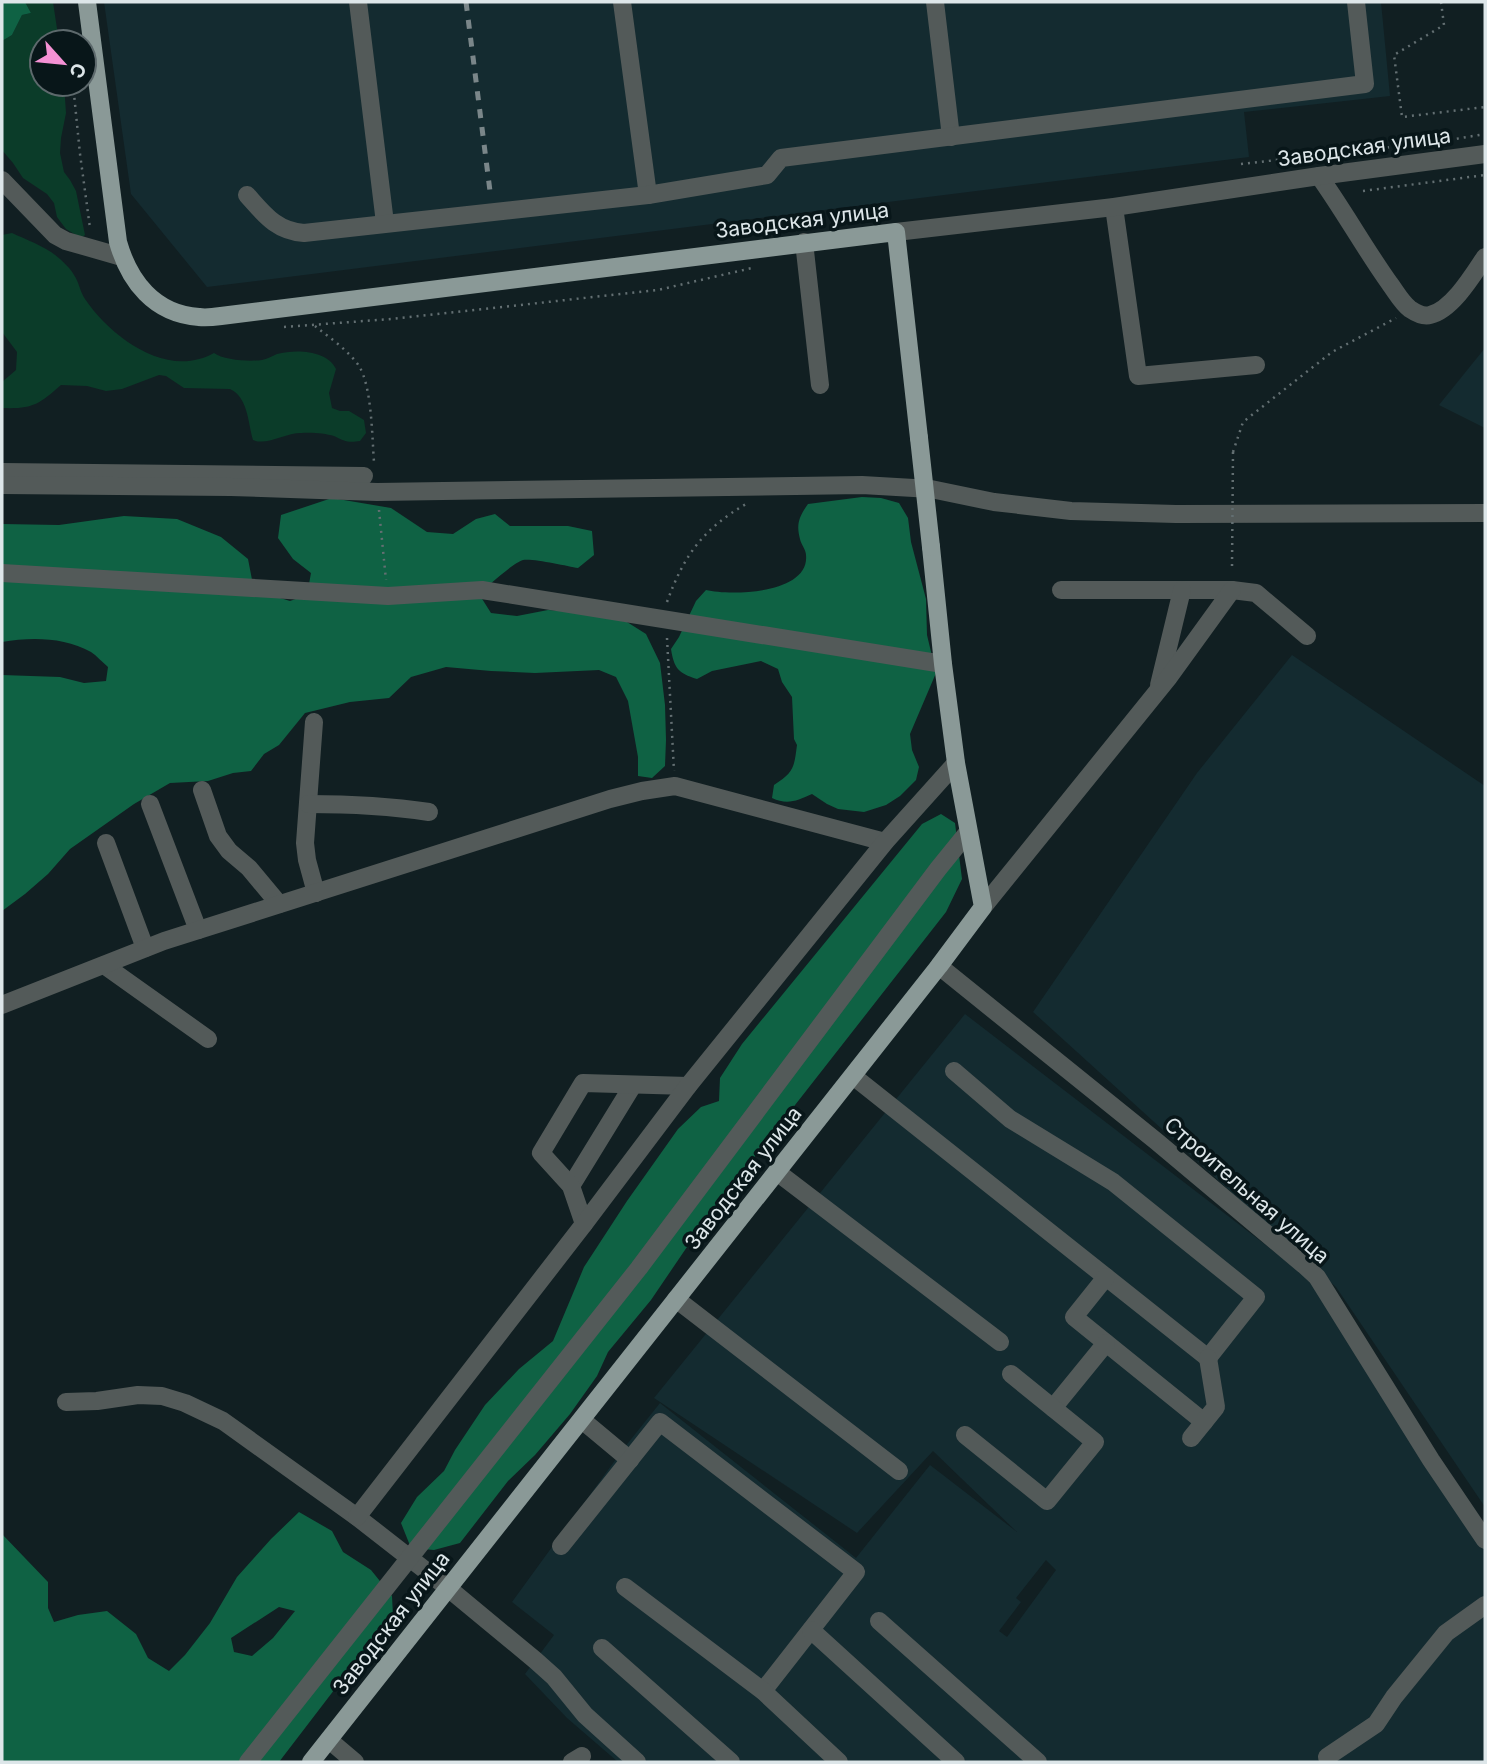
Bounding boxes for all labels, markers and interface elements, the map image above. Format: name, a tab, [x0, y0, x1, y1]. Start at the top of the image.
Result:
north arrow	[28, 28, 98, 98]
text: С	[64, 59, 91, 82]
street label: Заводская улица	[1276, 122, 1452, 172]
street label: Заводская улица	[714, 197, 890, 243]
street label: Заводская улица	[679, 1101, 807, 1255]
street label: Строительная улица	[1159, 1112, 1335, 1268]
street label: Заводская улица	[327, 1546, 455, 1700]

